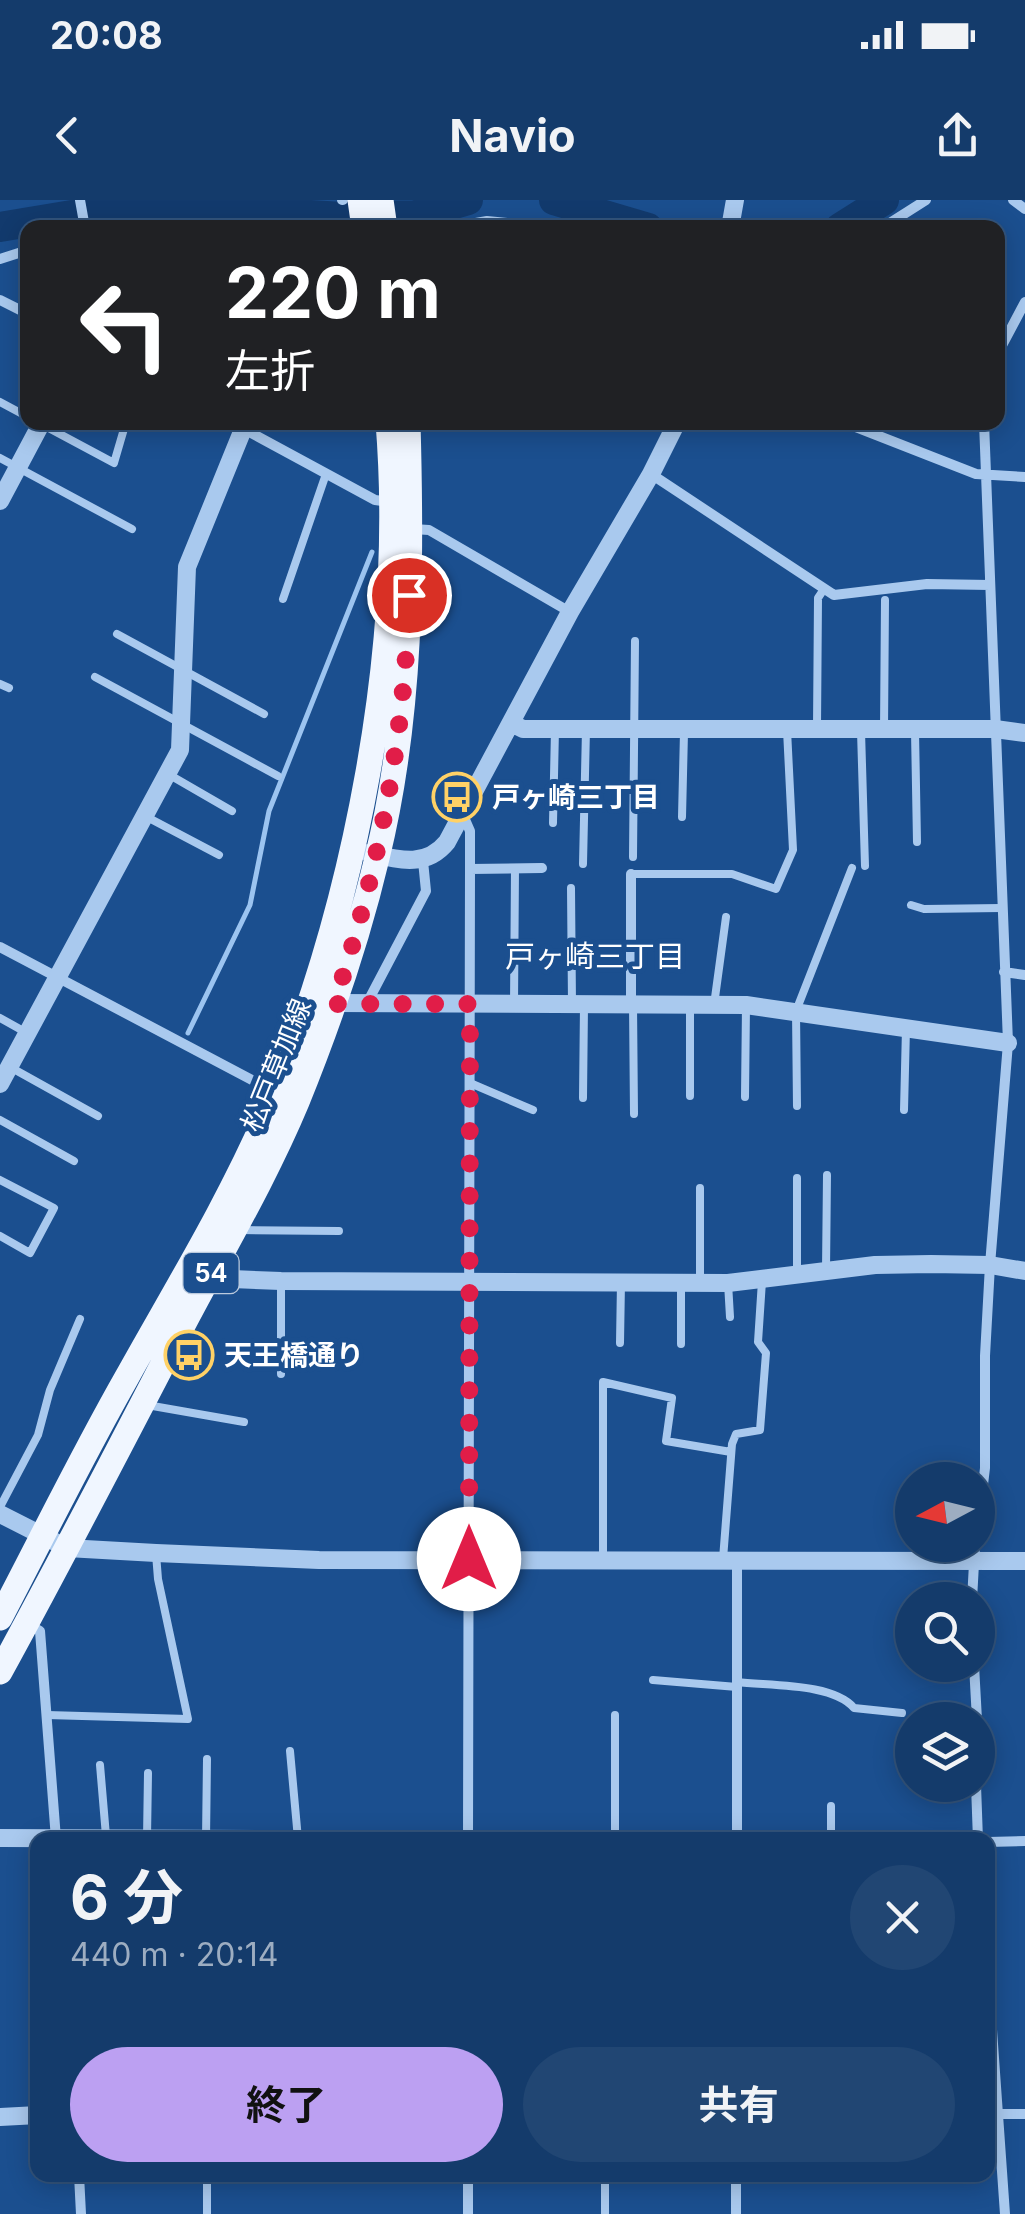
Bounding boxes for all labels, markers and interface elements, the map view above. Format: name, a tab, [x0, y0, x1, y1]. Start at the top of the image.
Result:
text: 20:08	[50, 12, 163, 58]
icon: back	[40, 108, 95, 163]
text: Navio	[449, 108, 576, 163]
icon: share	[930, 108, 985, 163]
text: 220 m	[225, 250, 441, 335]
icon: left	[60, 260, 190, 390]
text: 左折	[225, 343, 315, 398]
pin	[367, 553, 452, 638]
icon: arrive	[382, 568, 437, 623]
bus stop icon: 戸ヶ崎三丁目	[431, 771, 483, 823]
place label: 戸ヶ崎三丁目	[492, 780, 660, 814]
district label: 戸ヶ崎三丁目	[505, 938, 685, 974]
street label: 松戸草加線	[234, 994, 318, 1136]
road number: 54	[184, 1253, 238, 1293]
bus stop icon: 天王橋通り	[163, 1329, 215, 1381]
place label: 天王橋通り	[224, 1338, 364, 1372]
north arrow	[895, 1462, 995, 1562]
map controls	[895, 1462, 995, 1802]
position arrow	[417, 1507, 521, 1611]
button: search	[895, 1582, 995, 1682]
button: layers	[895, 1702, 995, 1802]
text: 6 分	[70, 1861, 183, 1933]
button: close	[850, 1865, 955, 1970]
text: 440 m · 20:14	[70, 1935, 278, 1974]
button: 終了	[70, 2047, 503, 2162]
button: 共有	[523, 2047, 955, 2162]

